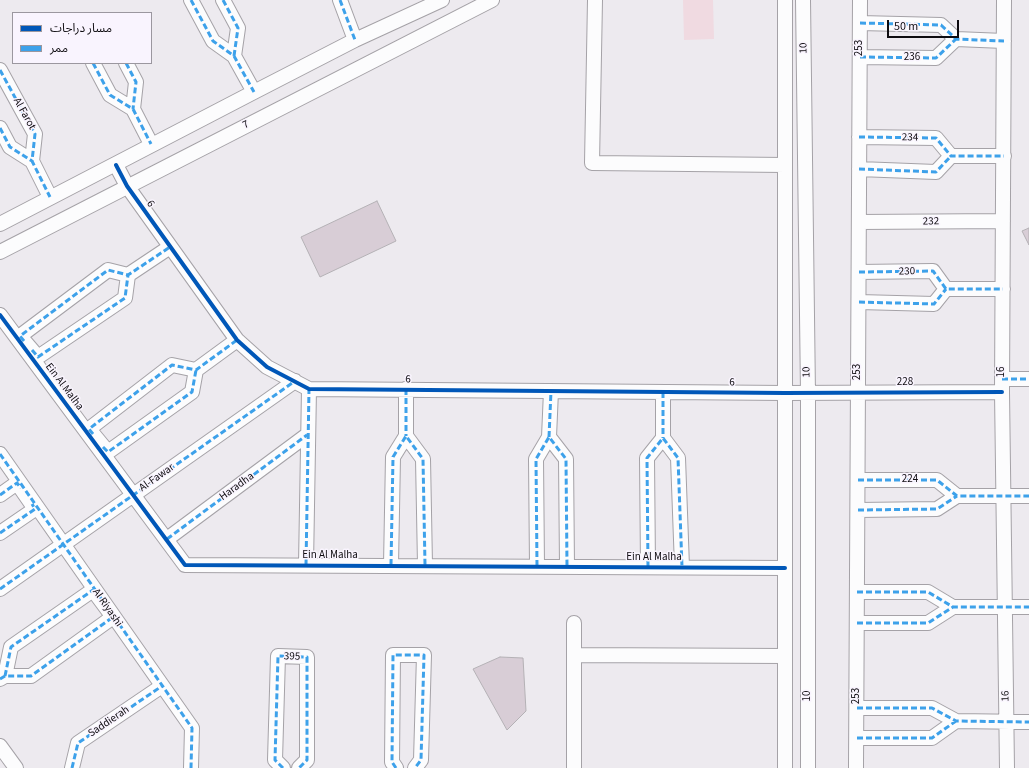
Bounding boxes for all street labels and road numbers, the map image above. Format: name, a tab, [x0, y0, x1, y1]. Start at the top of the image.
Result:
street label: 253	[853, 40, 867, 56]
street label: 10	[797, 42, 811, 54]
street label: 236	[904, 51, 920, 65]
street label: Al Farot	[10, 96, 38, 132]
street label: 7	[241, 118, 251, 132]
street label: 234	[902, 131, 918, 145]
street label: 6	[143, 198, 157, 210]
street label: 232	[923, 215, 939, 229]
street label: 230	[899, 265, 915, 279]
street label: Ein Al Malha	[42, 361, 86, 413]
street label: 253	[851, 364, 865, 380]
street label: 10	[800, 366, 814, 378]
street label: 16	[995, 367, 1009, 377]
street label: 6	[405, 373, 411, 387]
street label: 6	[729, 376, 735, 390]
street label: 228	[897, 376, 913, 390]
street label: Al-Fawar	[137, 461, 177, 495]
street label: Haradha	[217, 470, 257, 504]
street label: 224	[902, 473, 918, 487]
street label: Ein Al Malha	[302, 549, 358, 563]
street label: Ein Al Malha	[626, 551, 682, 565]
street label: Al Riyashi	[89, 586, 125, 630]
street label: 395	[284, 650, 300, 664]
street label: 253	[850, 688, 864, 704]
street label: 16	[999, 690, 1013, 702]
street label: 10	[801, 691, 815, 701]
street label: Saddierah	[86, 703, 132, 741]

